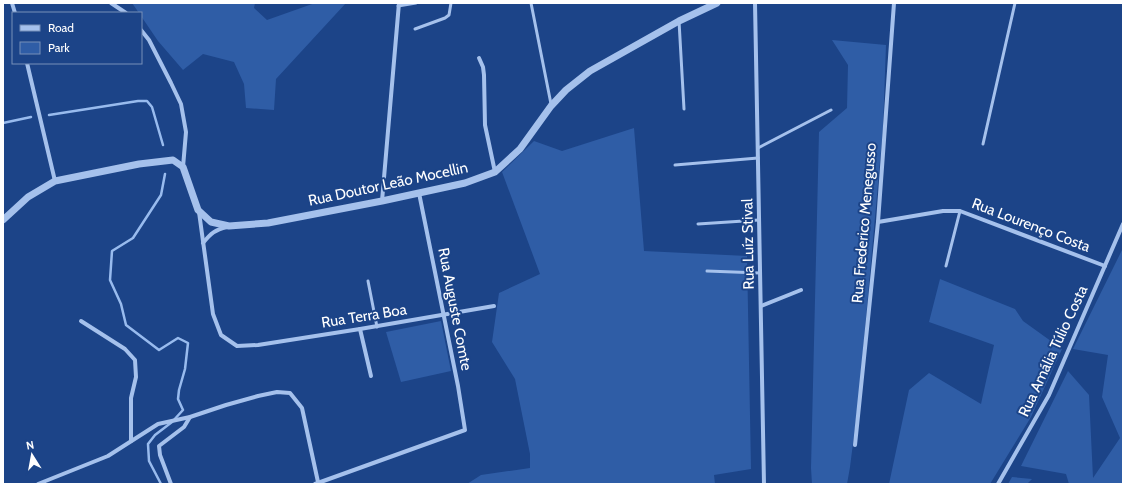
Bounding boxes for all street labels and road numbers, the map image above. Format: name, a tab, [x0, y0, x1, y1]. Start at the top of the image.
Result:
street label: Rua Frederico Menegusso	[848, 142, 880, 304]
street label: Rua Doutor Leão Mocellin	[307, 158, 469, 210]
street label: Rua Lourenço Costa	[969, 194, 1094, 256]
street label: Rua Luíz Stival	[738, 198, 758, 290]
street label: Rua Auguste Comte	[434, 246, 476, 372]
street label: Rua Amália Túlio Costa	[1015, 282, 1092, 420]
street label: Rua Terra Boa	[320, 300, 409, 332]

